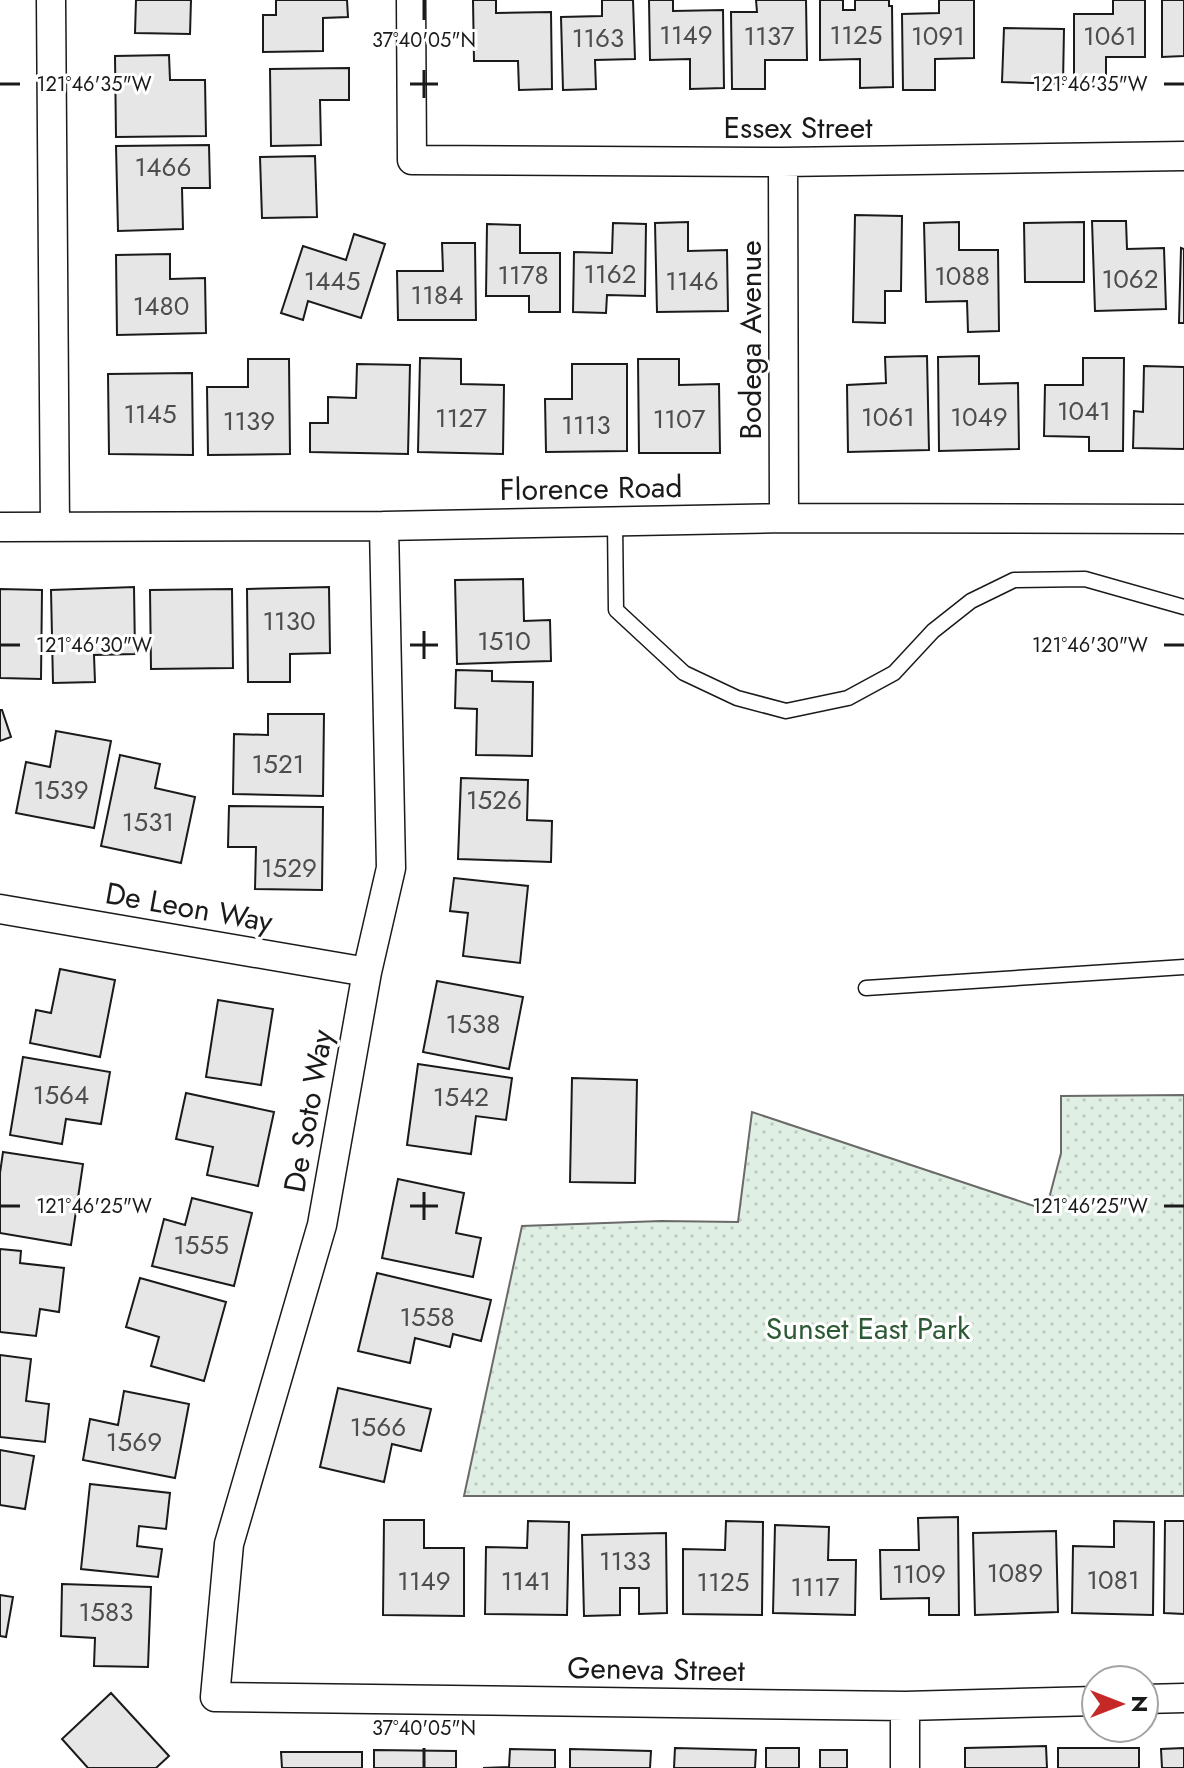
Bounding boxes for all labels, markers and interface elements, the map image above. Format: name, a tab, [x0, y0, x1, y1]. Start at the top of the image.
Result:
house number: 1149	[659, 16, 713, 54]
house number: 1125	[830, 16, 882, 54]
house number: 1137	[744, 17, 795, 55]
house number: 1091	[911, 17, 965, 55]
house number: 1061	[1083, 17, 1137, 55]
house number: 1163	[572, 19, 624, 57]
text: 37°40'05"N	[372, 26, 476, 55]
text: 121°46'35"W	[36, 70, 152, 99]
text: 121°46'35"W	[1032, 70, 1148, 99]
street label: Essex Street	[724, 106, 873, 149]
house number: 1466	[135, 148, 191, 186]
street label: Bodega Avenue	[729, 240, 772, 440]
house number: 1162	[583, 255, 637, 293]
house number: 1178	[497, 256, 549, 294]
house number: 1088	[934, 257, 990, 295]
house number: 1062	[1101, 260, 1159, 298]
house number: 1445	[304, 262, 360, 300]
house number: 1146	[665, 262, 719, 300]
house number: 1184	[411, 276, 463, 314]
house number: 1480	[133, 287, 189, 325]
house number: 1041	[1057, 392, 1111, 430]
house number: 1145	[123, 395, 177, 433]
house number: 1061	[861, 398, 915, 436]
house number: 1049	[950, 398, 1008, 436]
house number: 1127	[435, 399, 487, 437]
house number: 1107	[653, 400, 706, 438]
house number: 1139	[223, 402, 275, 440]
house number: 1113	[561, 406, 611, 444]
street label: Florence Road	[499, 465, 683, 511]
house number: 1130	[262, 602, 316, 640]
house number: 1510	[477, 622, 531, 660]
text: 121°46'30"W	[36, 631, 152, 660]
text: 121°46'30"W	[1032, 631, 1148, 660]
house number: 1521	[252, 745, 304, 783]
house number: 1539	[33, 771, 89, 809]
house number: 1526	[466, 781, 522, 819]
house number: 1531	[122, 803, 174, 841]
house number: 1529	[261, 849, 317, 887]
street label: De Leon Way	[102, 871, 277, 943]
house number: 1538	[446, 1005, 500, 1043]
street label: De Soto Way	[273, 1026, 344, 1196]
house number: 1564	[33, 1076, 89, 1114]
house number: 1542	[433, 1078, 489, 1116]
text: 121°46'25"W	[36, 1192, 152, 1221]
text: 121°46'25"W	[1032, 1192, 1148, 1221]
house number: 1555	[173, 1226, 229, 1264]
house number: 1558	[399, 1298, 455, 1336]
park label: Sunset East Park	[766, 1307, 971, 1350]
house number: 1566	[350, 1408, 406, 1446]
house number: 1569	[106, 1423, 162, 1461]
house number: 1133	[599, 1542, 651, 1580]
house number: 1089	[987, 1554, 1043, 1592]
house number: 1109	[892, 1555, 946, 1593]
house number: 1081	[1086, 1561, 1140, 1599]
house number: 1149	[397, 1562, 451, 1600]
house number: 1141	[501, 1562, 551, 1600]
house number: 1125	[697, 1563, 749, 1601]
house number: 1117	[791, 1568, 840, 1606]
house number: 1583	[79, 1593, 133, 1631]
street label: Geneva Street	[567, 1646, 746, 1692]
north arrow	[1080, 1664, 1160, 1744]
text: N	[1124, 1695, 1156, 1713]
text: 37°40'05"N	[372, 1714, 476, 1743]

